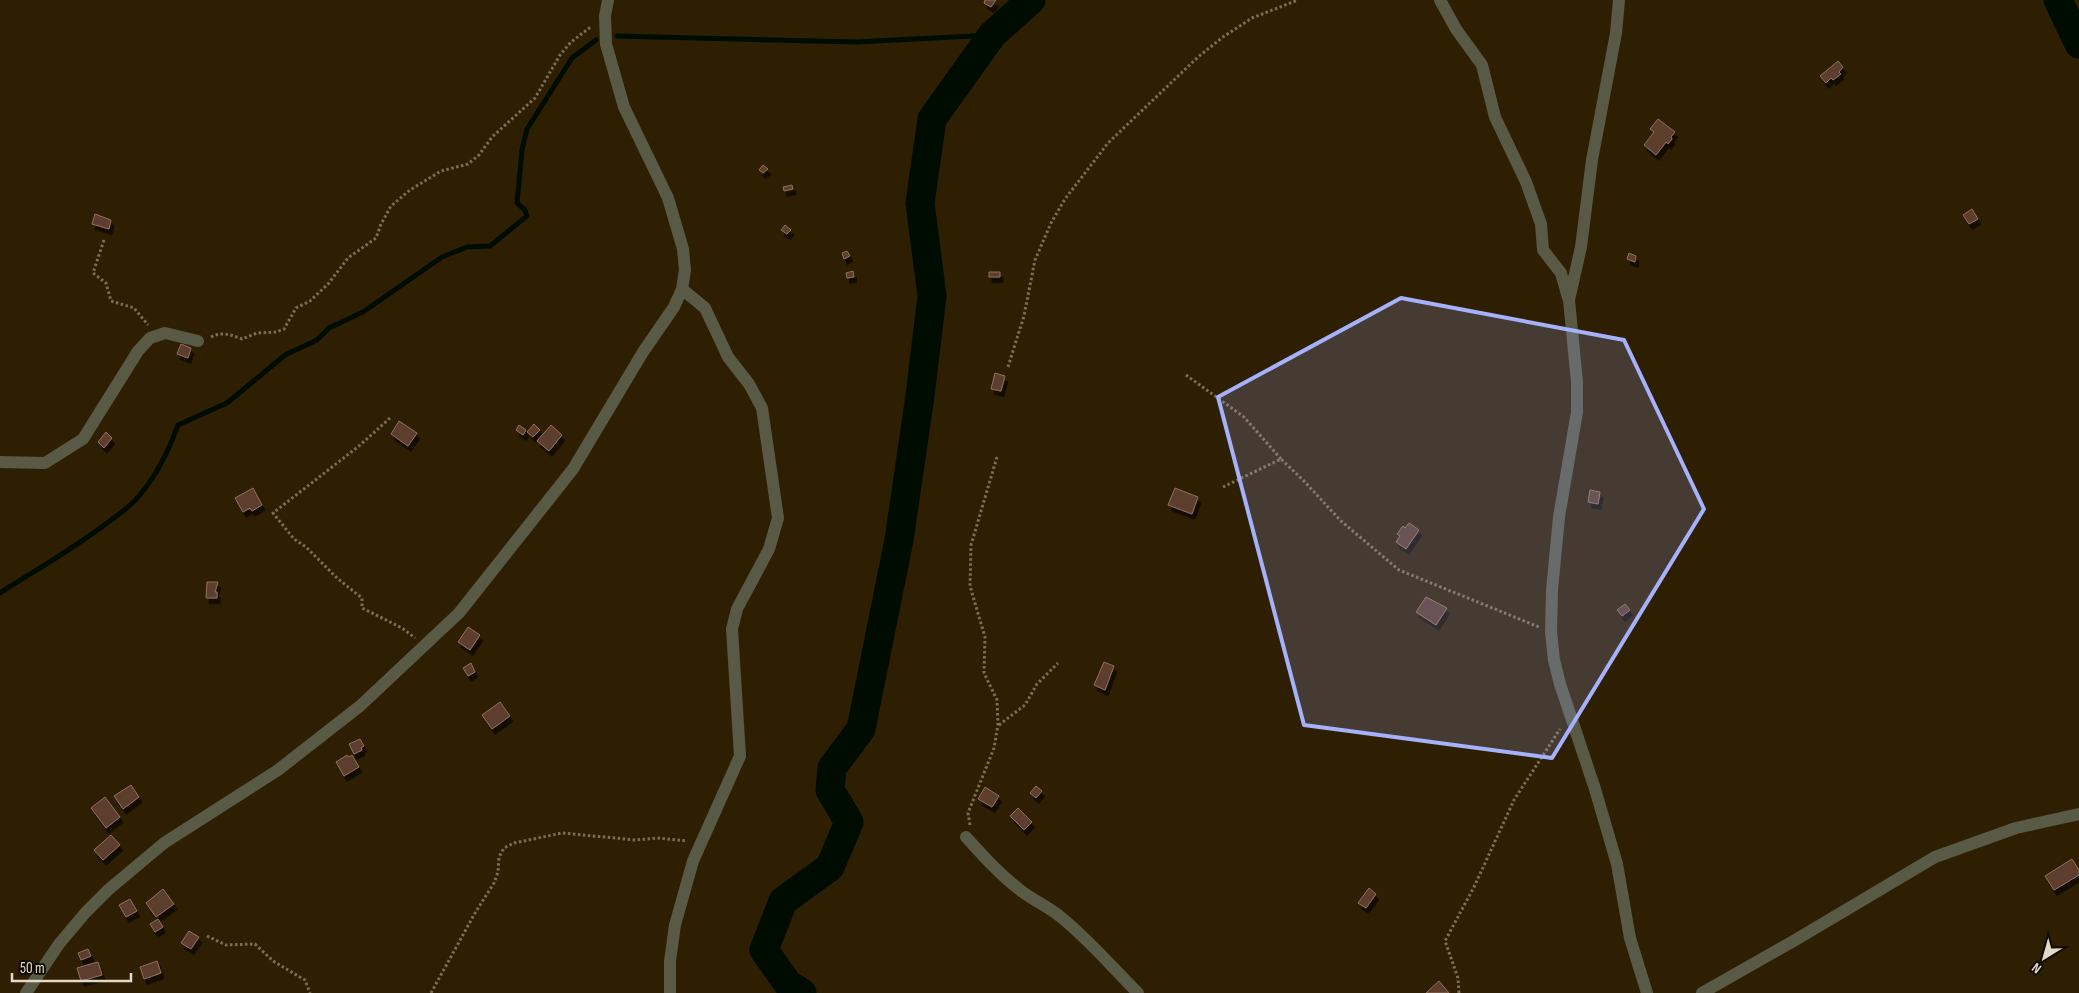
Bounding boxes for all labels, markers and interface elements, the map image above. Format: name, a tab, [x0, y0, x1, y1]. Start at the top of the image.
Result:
north arrow	[2019, 933, 2069, 983]
scale bar	[12, 950, 131, 982]
text: 50 m	[20, 959, 45, 978]
text: N	[2028, 959, 2045, 977]

